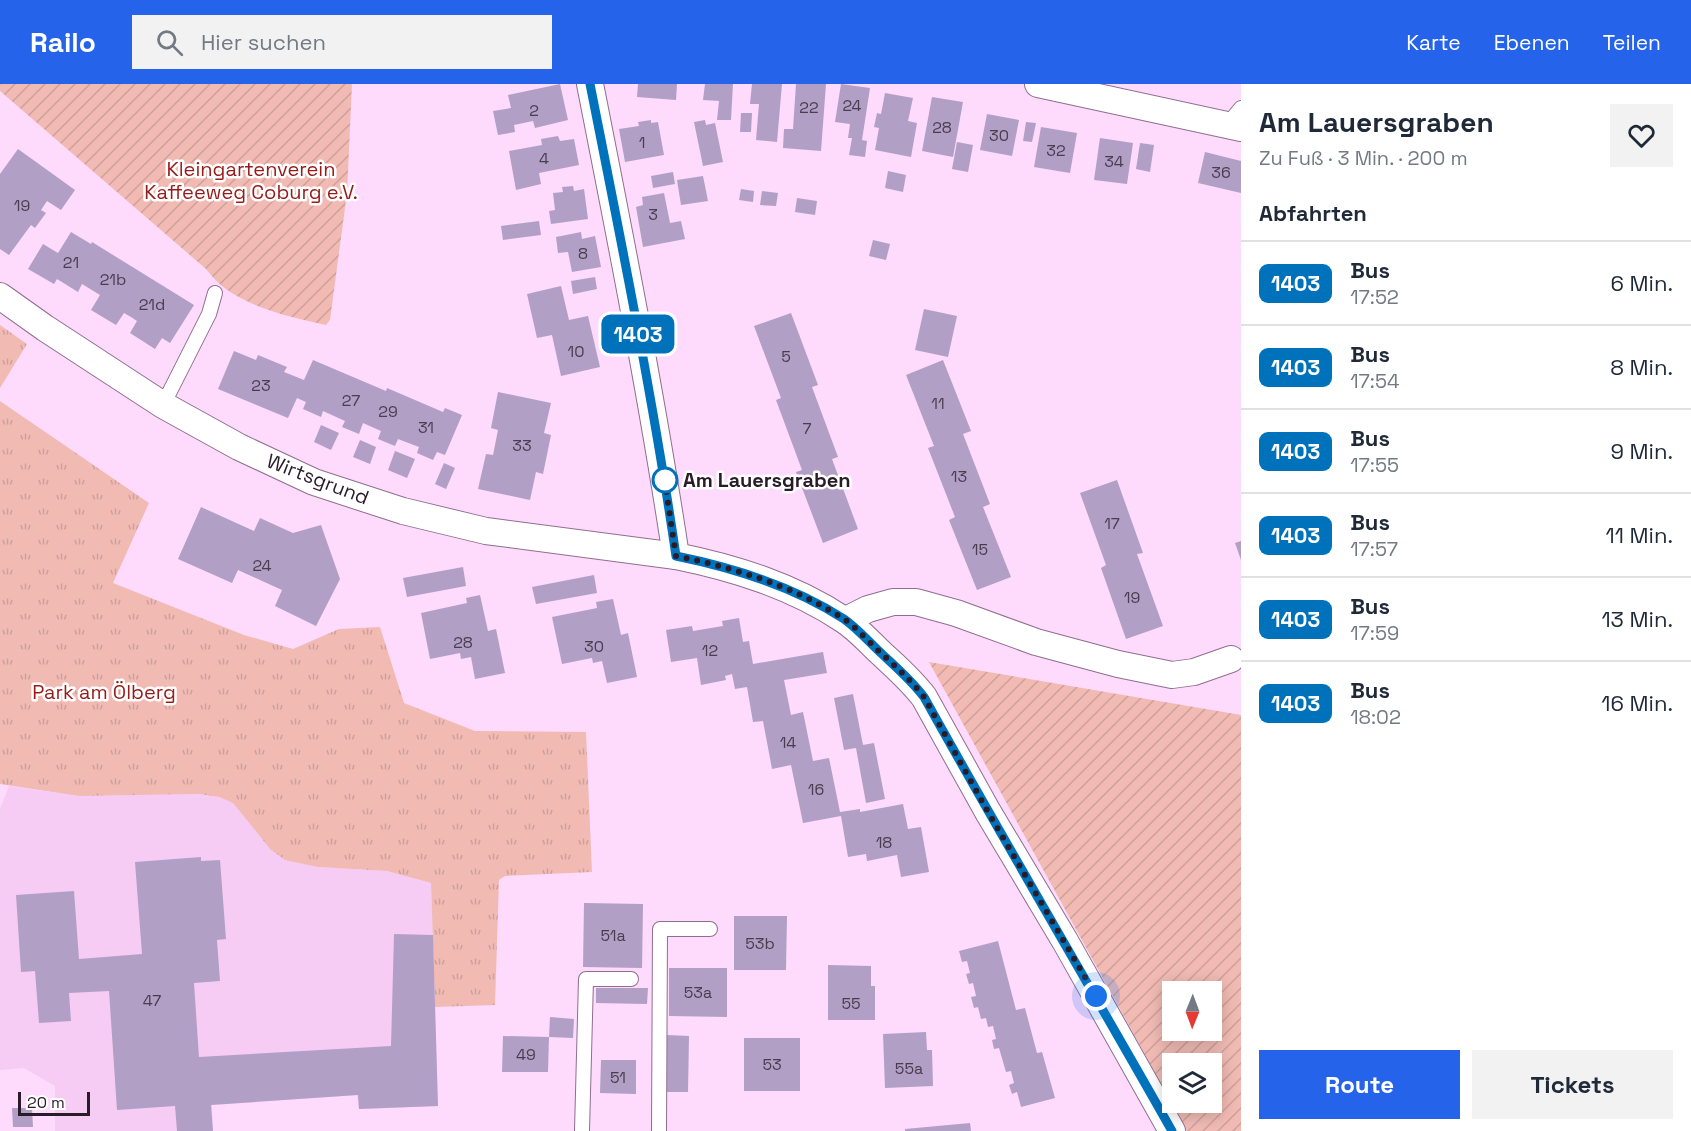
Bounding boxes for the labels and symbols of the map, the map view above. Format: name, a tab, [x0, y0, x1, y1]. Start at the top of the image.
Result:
house number: 24	[842, 95, 862, 116]
house number: 22	[799, 97, 819, 118]
house number: 2	[529, 100, 539, 121]
house number: 28	[932, 117, 952, 138]
house number: 30	[989, 125, 1009, 146]
house number: 1	[639, 132, 645, 153]
house number: 32	[1046, 140, 1066, 161]
house number: 4	[539, 148, 549, 169]
house number: 34	[1104, 151, 1124, 172]
park label: Kleingartenverein Kaffeeweg Coburg e.V.	[144, 156, 358, 205]
house number: 36	[1211, 162, 1231, 183]
house number: 19	[14, 195, 30, 216]
house number: 3	[648, 204, 658, 225]
house number: 8	[578, 243, 588, 264]
house number: 21	[63, 252, 79, 273]
house number: 21b	[100, 269, 126, 290]
house number: 21d	[139, 294, 165, 315]
line badge: 1403	[596, 314, 680, 354]
house number: 10	[568, 341, 584, 362]
house number: 5	[781, 346, 791, 367]
house number: 23	[251, 375, 271, 396]
house number: 27	[342, 390, 360, 411]
house number: 11	[931, 393, 945, 414]
house number: 29	[378, 401, 398, 422]
house number: 31	[418, 417, 434, 438]
house number: 7	[802, 418, 812, 439]
house number: 33	[512, 435, 532, 456]
street label: Wirtsgrund	[263, 448, 373, 510]
house number: 13	[951, 466, 967, 487]
marker: Am Lauersgraben	[652, 467, 678, 493]
place label: Am Lauersgraben	[683, 467, 851, 493]
house number: 17	[1104, 513, 1120, 534]
house number: 15	[972, 539, 988, 560]
house number: 24	[252, 555, 272, 576]
house number: 19	[1124, 587, 1140, 608]
house number: 28	[453, 632, 473, 653]
house number: 30	[584, 636, 604, 657]
house number: 12	[702, 640, 718, 661]
park label: Park am Ölberg	[32, 679, 176, 705]
house number: 14	[780, 732, 796, 753]
house number: 16	[808, 779, 824, 800]
house number: 18	[876, 832, 892, 853]
house number: 51a	[600, 925, 626, 946]
house number: 53b	[745, 933, 775, 954]
your location	[1081, 981, 1111, 1011]
north arrow	[1162, 981, 1222, 1041]
house number: 53a	[684, 982, 712, 1003]
house number: 47	[143, 990, 161, 1011]
house number: 55	[841, 993, 861, 1014]
house number: 49	[516, 1044, 536, 1065]
house number: 53	[762, 1054, 782, 1075]
house number: 55a	[895, 1058, 923, 1079]
house number: 51	[610, 1067, 626, 1088]
scale bar	[18, 1089, 90, 1116]

